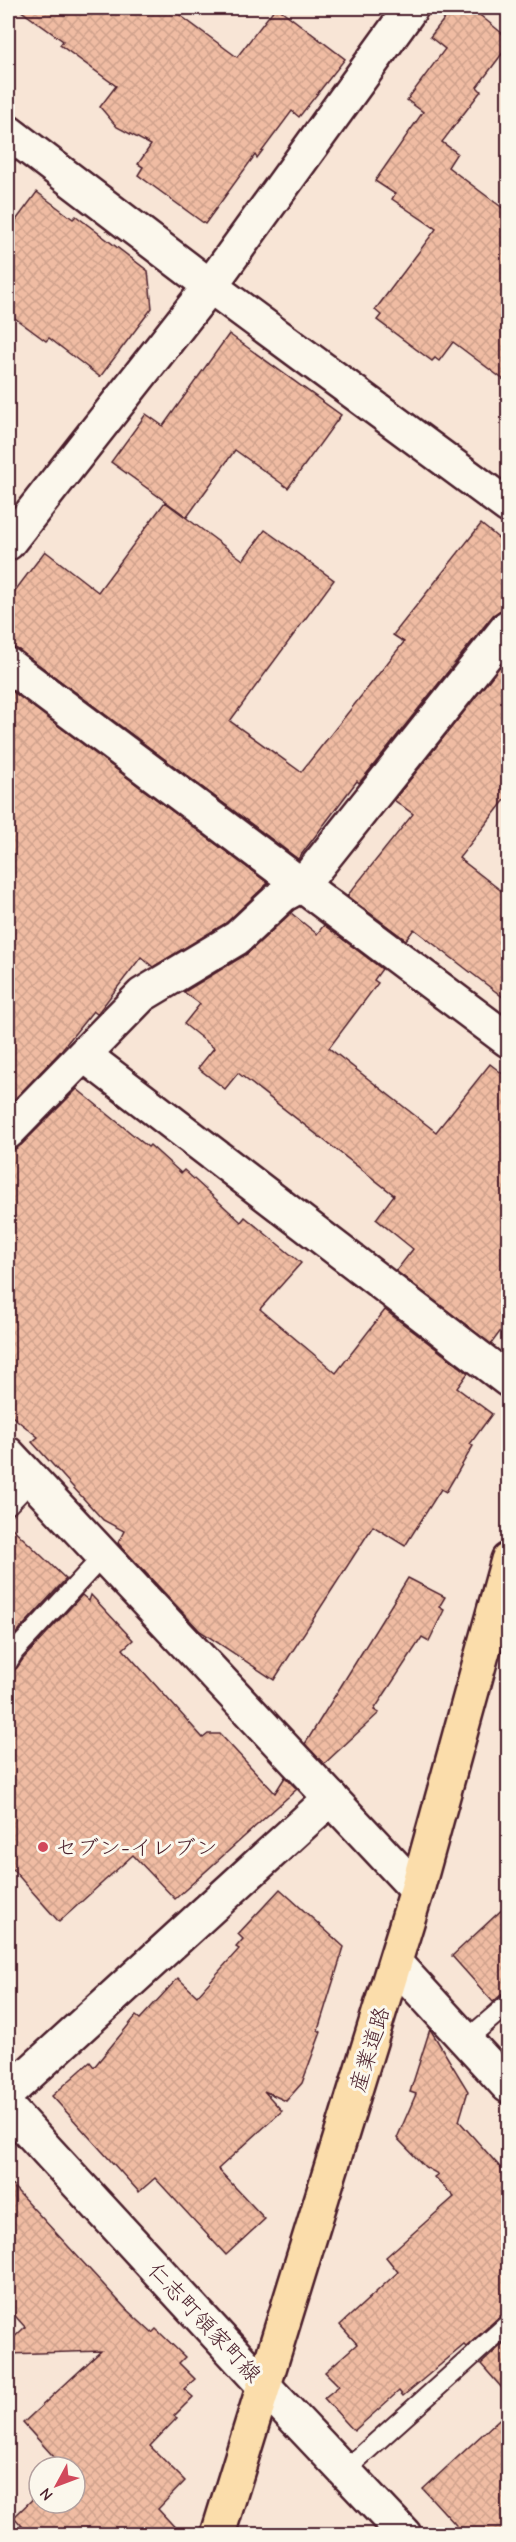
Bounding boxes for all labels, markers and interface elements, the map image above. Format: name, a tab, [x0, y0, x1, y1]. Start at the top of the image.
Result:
place label: セブン-イレブン	[55, 1835, 218, 1861]
marker: セブン-イレブン	[36, 1840, 50, 1854]
street label: 産業道路	[345, 2003, 395, 2095]
street label: 仁志町領家町線	[142, 2257, 266, 2388]
north arrow	[27, 2455, 87, 2515]
text: N	[36, 2484, 57, 2504]

